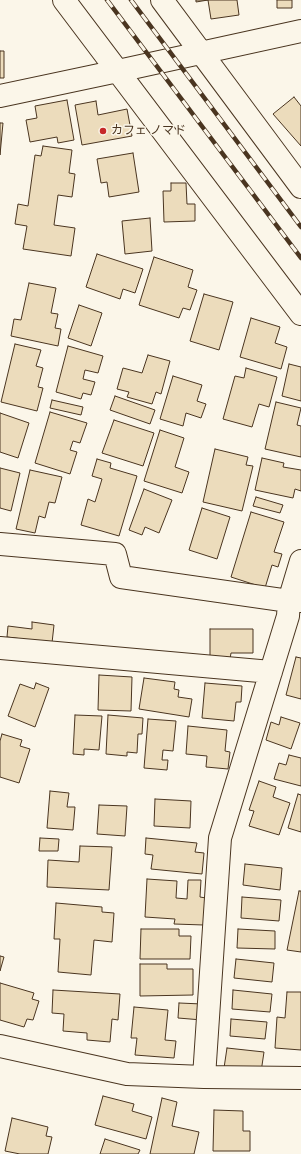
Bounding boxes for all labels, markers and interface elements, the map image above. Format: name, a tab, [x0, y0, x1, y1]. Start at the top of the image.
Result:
place label: カフェ ノマド	[111, 124, 186, 138]
marker: カフェ ノマド	[98, 126, 108, 136]

